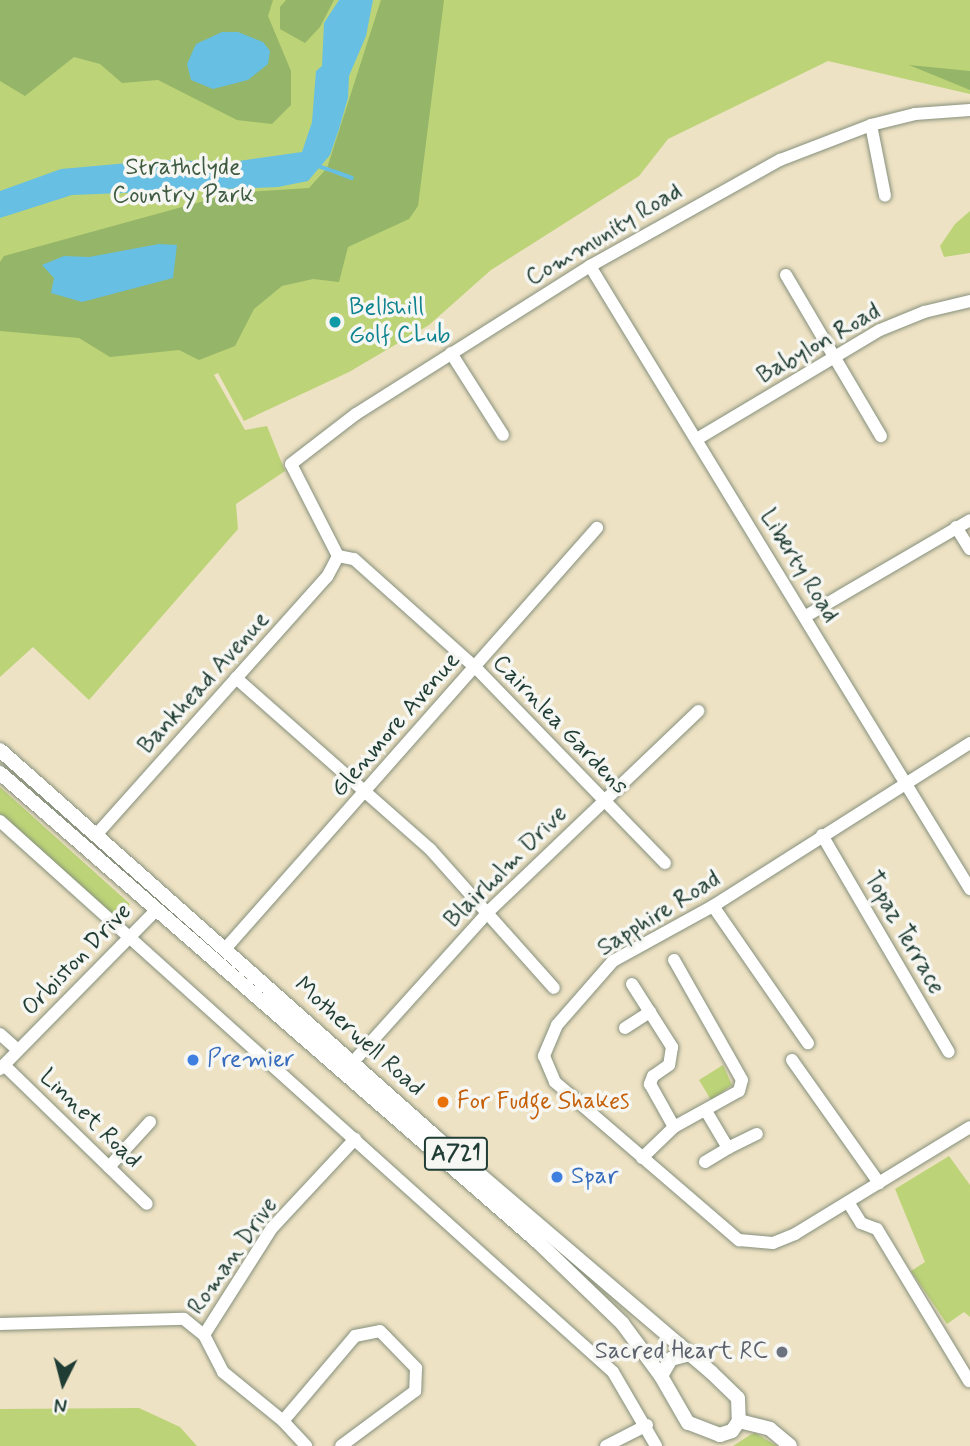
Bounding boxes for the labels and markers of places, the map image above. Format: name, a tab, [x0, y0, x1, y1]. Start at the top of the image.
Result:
place label: Bellshill Golf CLub	[349, 294, 450, 350]
marker: Bellshill Golf CLub	[327, 314, 343, 330]
place label: Premier	[207, 1046, 295, 1074]
marker: Premier	[185, 1052, 201, 1068]
place label: For Fudge Shakes	[457, 1088, 633, 1116]
marker: For Fudge Shakes	[435, 1094, 451, 1110]
place label: Spar	[571, 1163, 618, 1191]
marker: Spar	[549, 1169, 565, 1185]
place label: Sacred Heart RC	[597, 1338, 768, 1366]
marker: Sacred Heart RC	[774, 1344, 790, 1360]

